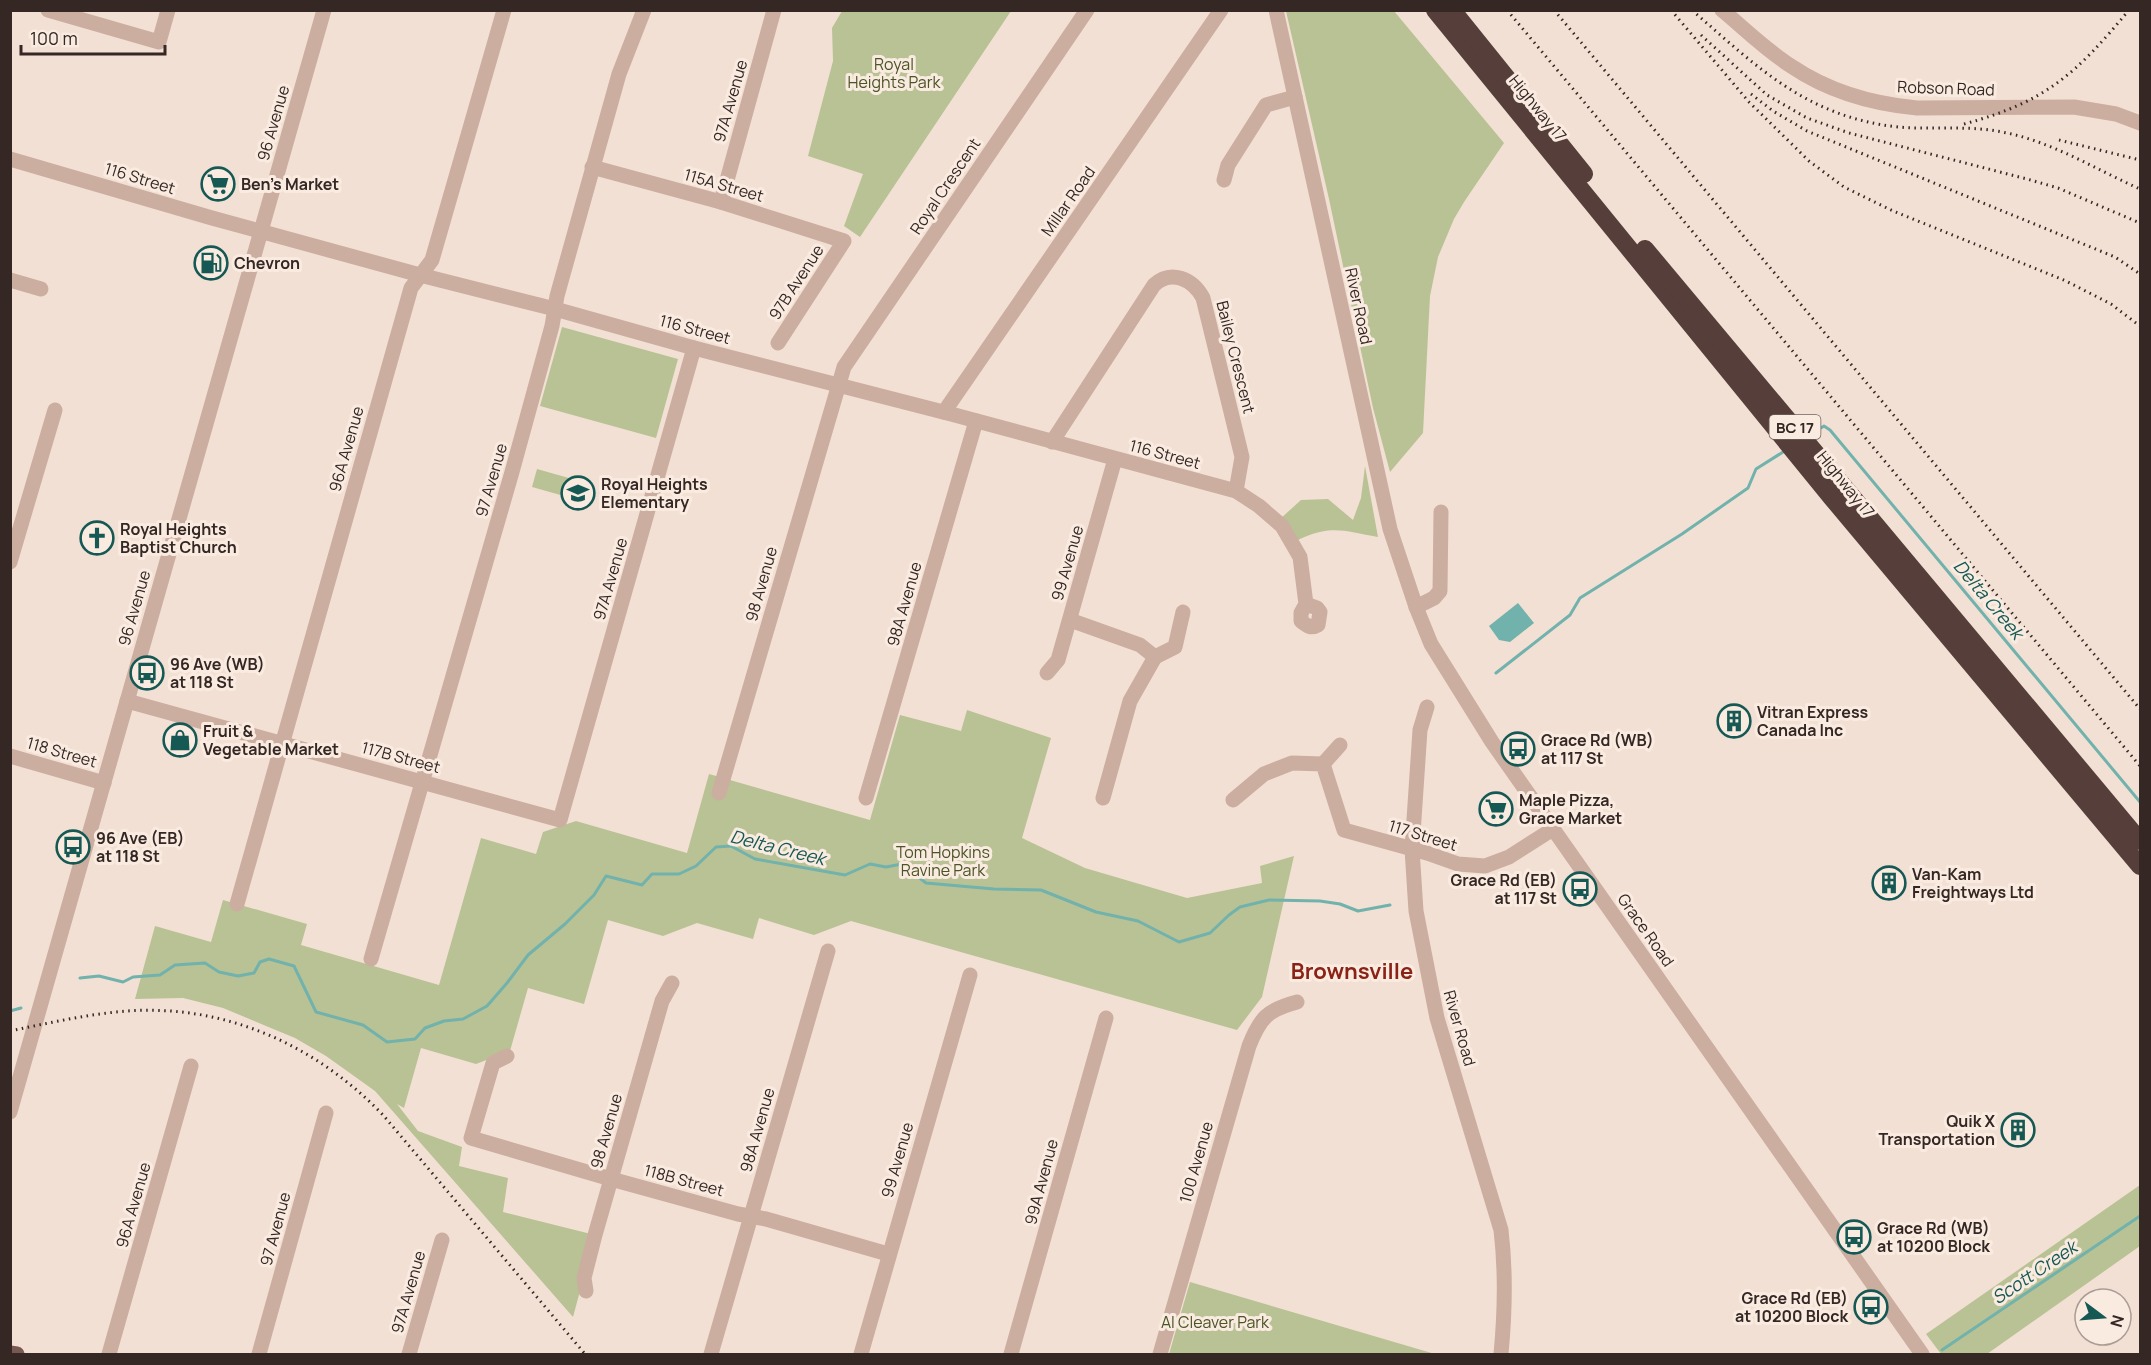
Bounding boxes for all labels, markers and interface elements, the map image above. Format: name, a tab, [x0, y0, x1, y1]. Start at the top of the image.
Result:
scale bar	[21, 18, 165, 56]
text: 100 m	[30, 26, 78, 50]
park label: Royal Heights Park	[848, 53, 942, 93]
street label: 97A Avenue	[708, 57, 752, 145]
street label: Highway 17	[1504, 70, 1572, 146]
street label: Robson Road	[1897, 75, 1995, 101]
street label: 96 Avenue	[252, 83, 294, 163]
street label: Royal Crescent	[905, 134, 985, 238]
street label: 116 Street	[102, 157, 178, 199]
street label: Millar Road	[1036, 162, 1100, 240]
street label: 115A Street	[682, 163, 766, 207]
supermarket icon: Ben's Market	[200, 166, 236, 202]
place label: Ben's Market	[241, 173, 339, 195]
street label: 97B Avenue	[763, 240, 829, 324]
fuel station icon: Chevron	[193, 245, 229, 281]
place label: Chevron	[234, 252, 300, 274]
street label: River Road	[1340, 266, 1378, 346]
street label: Bailey Crescent	[1211, 298, 1261, 416]
street label: 116 Street	[657, 309, 733, 349]
street label: 96A Avenue	[323, 404, 369, 494]
road number: BC 17	[1770, 415, 1820, 439]
street label: 116 Street	[1127, 434, 1203, 474]
street label: 97 Avenue	[470, 441, 512, 519]
street label: Highway 17	[1812, 446, 1880, 522]
place label: Royal Heights Elementary	[601, 473, 708, 513]
school or university icon: Royal Heights Elementary	[560, 475, 596, 511]
place label: Royal Heights Baptist Church	[120, 518, 237, 558]
church icon: Royal Heights Baptist Church	[79, 520, 115, 556]
street label: 99 Avenue	[1046, 523, 1088, 603]
street label: 97A Avenue	[588, 535, 632, 623]
street label: 98 Avenue	[740, 544, 782, 624]
water label: Delta Creek	[1949, 554, 2031, 646]
street label: 98A Avenue	[881, 559, 927, 649]
street label: 96 Avenue	[113, 568, 155, 648]
place label: 96 Ave (WB) at 118 St	[170, 653, 265, 693]
bus stop icon: 96 Ave (WB) at 118 St	[129, 655, 165, 691]
place label: Vitran Express Canada Inc	[1757, 701, 1869, 741]
building icon: Vitran Express Canada Inc	[1716, 703, 1752, 739]
place label: Fruit & Vegetable Market	[203, 720, 339, 760]
shop icon: Fruit & Vegetable Market	[162, 722, 198, 758]
place label: Grace Rd (WB) at 117 St	[1541, 729, 1654, 769]
bus stop icon: Grace Rd (WB) at 117 St	[1500, 731, 1536, 767]
street label: 118 Street	[24, 732, 100, 772]
street label: 117B Street	[359, 736, 443, 778]
place label: Maple Pizza, Grace Market	[1519, 789, 1622, 829]
supermarket icon: Maple Pizza, Grace Market	[1478, 791, 1514, 827]
street label: 117 Street	[1386, 814, 1460, 856]
water label: Delta Creek	[728, 824, 831, 871]
place label: 96 Ave (EB) at 118 St	[96, 827, 185, 867]
bus stop icon: 96 Ave (EB) at 118 St	[55, 829, 91, 865]
park label: Tom Hopkins Ravine Park	[896, 841, 990, 881]
place label: Van-Kam Freightways Ltd	[1912, 863, 2034, 903]
building icon: Van-Kam Freightways Ltd	[1871, 865, 1907, 901]
place label: Grace Rd (EB) at 117 St	[1451, 869, 1557, 909]
bus stop icon: Grace Rd (EB) at 117 St	[1562, 871, 1598, 907]
street label: Grace Road	[1613, 889, 1679, 971]
district label: Brownsville	[1291, 956, 1413, 986]
street label: River Road	[1439, 988, 1481, 1068]
street label: 98A Avenue	[734, 1085, 780, 1175]
street label: 98 Avenue	[585, 1091, 627, 1171]
place label: Quik X Transportation	[1878, 1110, 1995, 1150]
building icon: Quik X Transportation	[2000, 1112, 2036, 1148]
street label: 100 Avenue	[1174, 1119, 1218, 1205]
street label: 99 Avenue	[876, 1120, 918, 1200]
street label: 99A Avenue	[1019, 1137, 1063, 1227]
street label: 118B Street	[642, 1159, 726, 1201]
street label: 96A Avenue	[110, 1160, 156, 1250]
street label: 97 Avenue	[255, 1190, 295, 1268]
place label: Grace Rd (WB) at 10200 Block	[1877, 1217, 1990, 1257]
bus stop icon: Grace Rd (WB) at 10200 Block	[1836, 1219, 1872, 1255]
water label: Scott Creek	[1987, 1233, 2084, 1309]
street label: 97A Avenue	[386, 1248, 430, 1336]
place label: Grace Rd (EB) at 10200 Block	[1735, 1287, 1848, 1327]
north arrow	[2073, 1287, 2133, 1347]
bus stop icon: Grace Rd (EB) at 10200 Block	[1853, 1289, 1889, 1325]
park label: Al Cleaver Park	[1161, 1311, 1270, 1333]
text: N	[2105, 1313, 2130, 1330]

